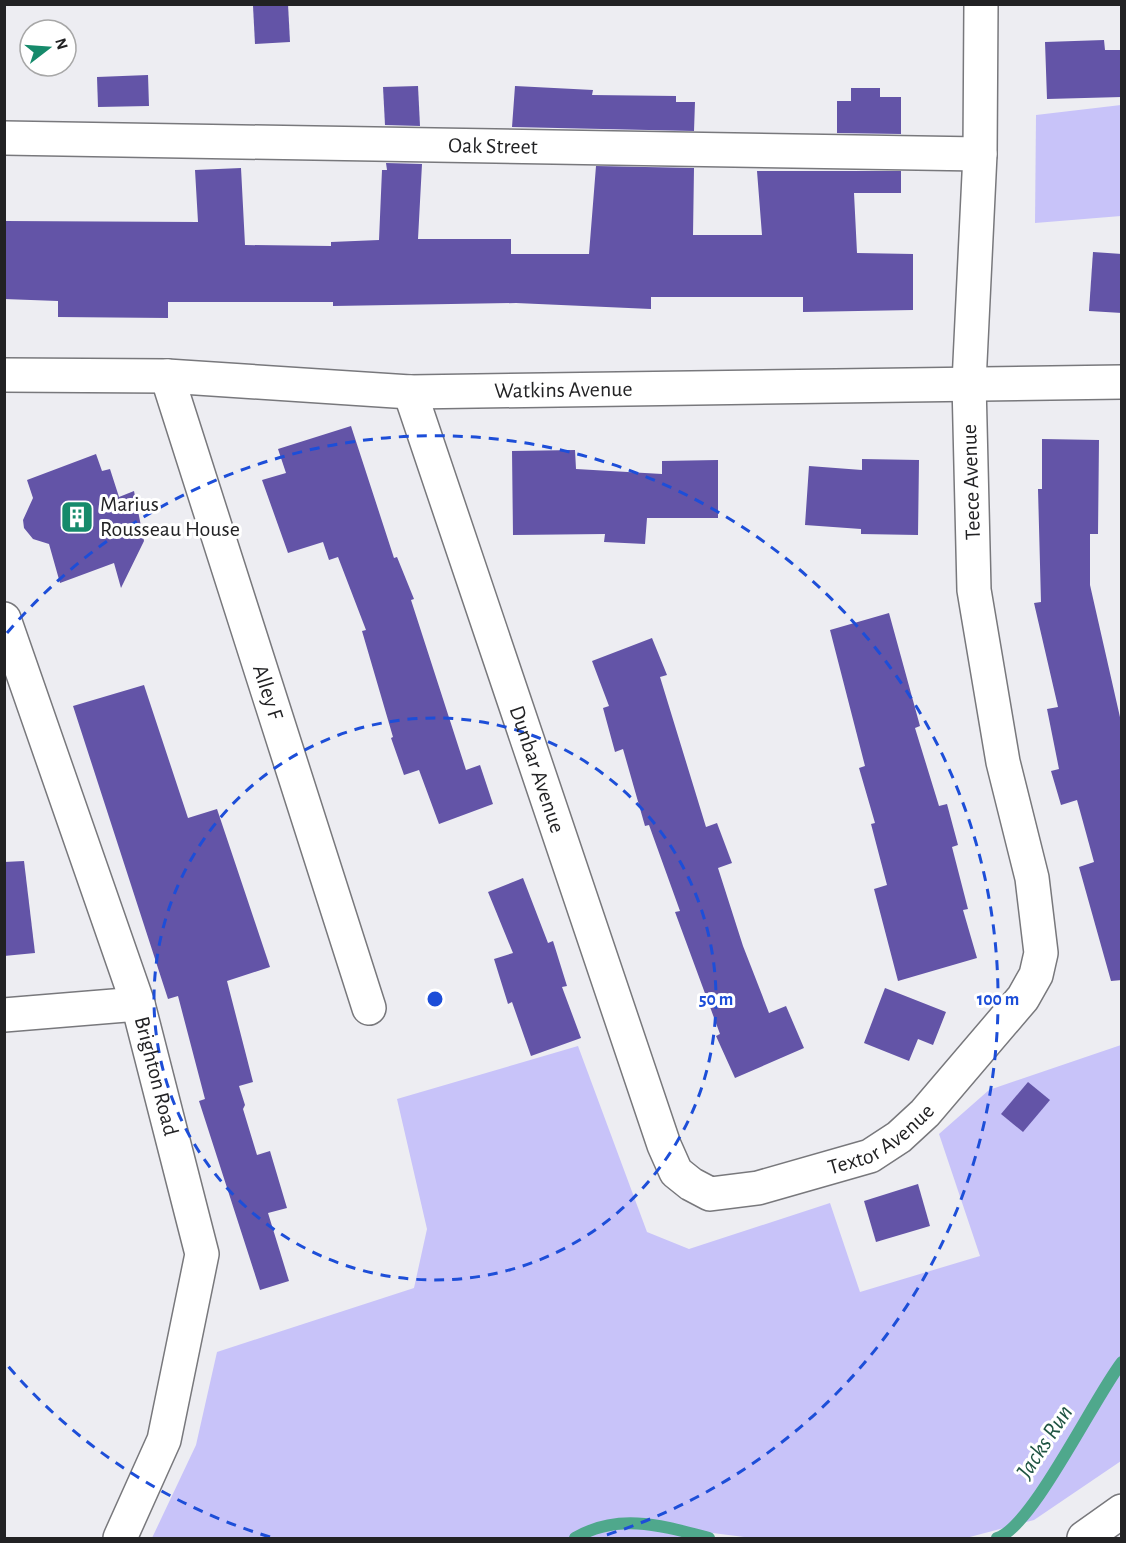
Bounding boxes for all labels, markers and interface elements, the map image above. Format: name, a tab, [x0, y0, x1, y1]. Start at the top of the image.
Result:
north arrow	[18, 18, 78, 78]
text: N	[52, 36, 71, 52]
street label: Oak Street	[448, 134, 538, 158]
street label: Watkins Avenue	[494, 378, 633, 402]
street label: Teece Avenue	[958, 424, 984, 540]
place label: Marius Rousseau House	[100, 493, 240, 540]
building icon: Marius Rousseau House	[59, 499, 95, 535]
street label: Alley F	[249, 662, 287, 723]
street label: Dunbar Avenue	[506, 703, 569, 836]
centre of rings	[425, 989, 445, 1009]
text: 50 m	[699, 991, 733, 1009]
text: 100 m	[977, 991, 1019, 1009]
street label: Brighton Road	[131, 1014, 182, 1138]
street label: Textor Avenue	[825, 1100, 938, 1179]
water label: Jacks Run	[1012, 1401, 1077, 1484]

